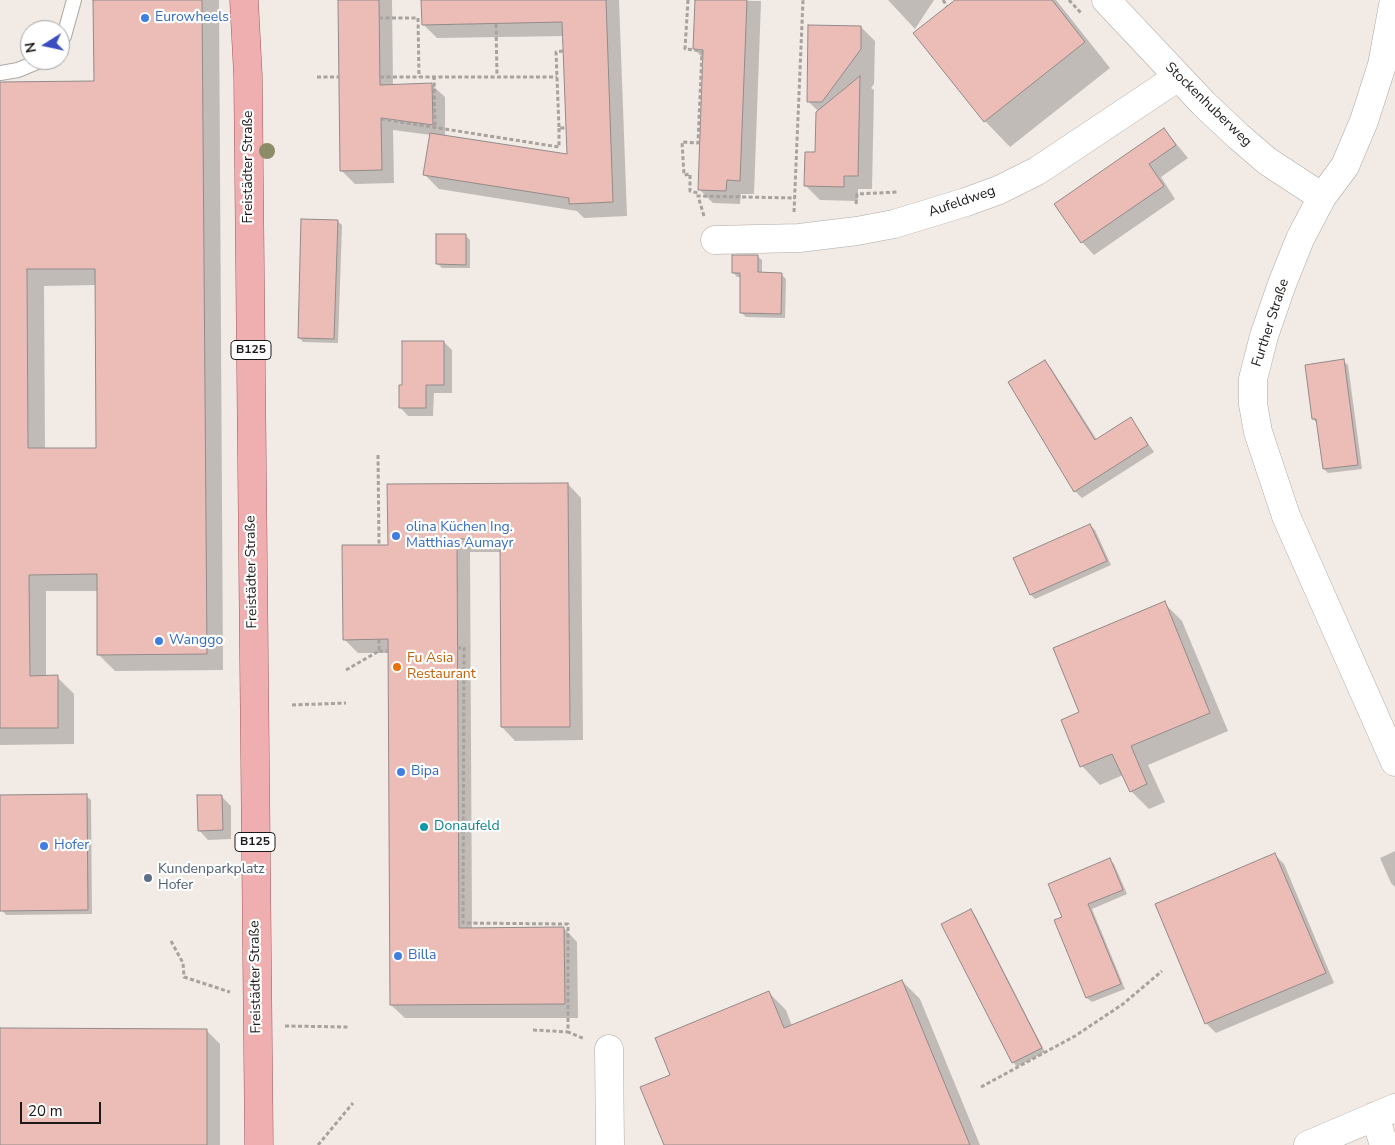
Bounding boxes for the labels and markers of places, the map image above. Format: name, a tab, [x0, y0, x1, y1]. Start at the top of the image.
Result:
place label: Eurowheels	[155, 10, 229, 26]
marker: Eurowheels	[139, 12, 151, 24]
place label: olina Küchen Ing. Matthias Aumayr	[406, 520, 514, 552]
marker: olina Küchen Ing. Matthias Aumayr	[390, 530, 402, 542]
place label: Wanggo	[169, 633, 223, 649]
marker: Wanggo	[153, 635, 165, 647]
place label: Fu Asia Restaurant	[407, 651, 476, 684]
marker: Fu Asia Restaurant	[391, 661, 403, 673]
place label: Bipa	[411, 764, 439, 780]
marker: Bipa	[395, 766, 407, 778]
place label: Donaufeld	[434, 819, 500, 835]
marker: Donaufeld	[418, 821, 430, 833]
place label: Hofer	[54, 838, 89, 854]
marker: Hofer	[38, 840, 50, 852]
place label: Kundenparkplatz Hofer	[158, 862, 265, 894]
marker: Kundenparkplatz Hofer	[142, 872, 154, 884]
place label: Billa	[408, 948, 436, 964]
marker: Billa	[392, 950, 404, 962]

